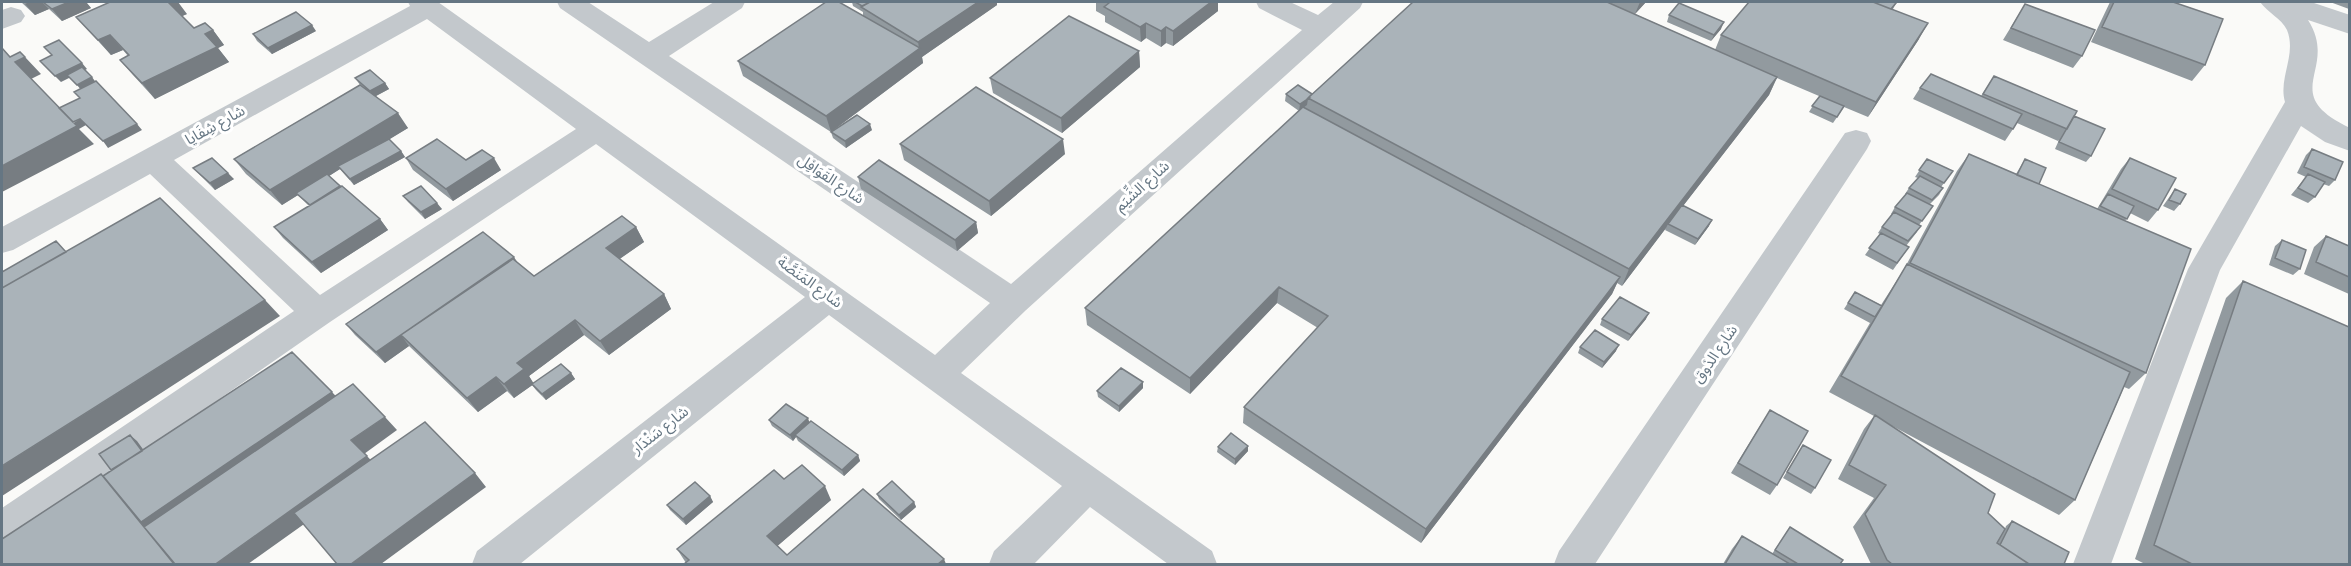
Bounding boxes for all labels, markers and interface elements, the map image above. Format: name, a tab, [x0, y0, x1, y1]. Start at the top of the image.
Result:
street label: شارع شِفَايا	[182, 101, 250, 151]
street label: شارع القَوَافِل	[793, 150, 868, 210]
street label: شارع الشِّيَم	[1109, 155, 1175, 217]
street label: شارع المَنَصَّة	[772, 252, 846, 314]
street label: شارع الذوق	[1689, 321, 1744, 388]
street label: شارع سَنْدَار	[627, 402, 694, 461]

